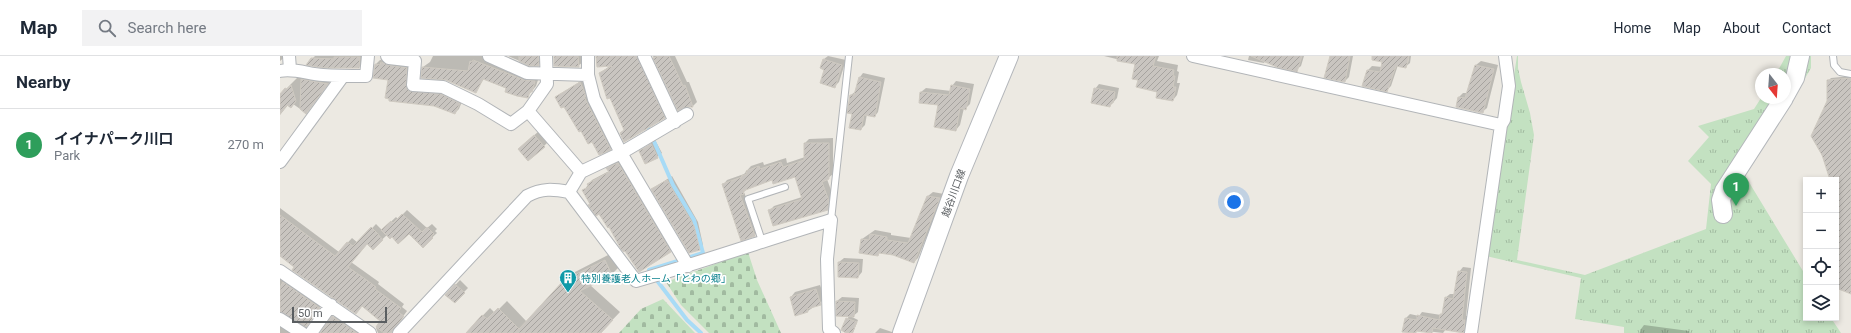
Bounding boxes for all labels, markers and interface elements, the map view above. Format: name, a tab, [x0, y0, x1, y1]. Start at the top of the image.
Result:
search box	[82, 10, 362, 46]
text: Map	[20, 16, 58, 39]
icon: search	[96, 17, 118, 39]
text: Search here	[128, 19, 206, 37]
text: Home	[1613, 20, 1651, 36]
text: Map	[1673, 20, 1701, 36]
text: About	[1723, 20, 1760, 36]
text: Contact	[1782, 20, 1831, 36]
north arrow	[1755, 68, 1791, 104]
text: Nearby	[16, 72, 71, 92]
text: イイナパーク川口	[54, 130, 174, 148]
text: 1	[25, 137, 33, 152]
text: 270 m	[227, 137, 264, 152]
text: Park	[54, 148, 80, 163]
street label: 越谷川口線	[940, 168, 967, 219]
pin: 1	[1723, 173, 1749, 206]
map controls	[1803, 177, 1839, 321]
button: +	[1803, 177, 1839, 213]
your location	[1224, 192, 1244, 212]
button: −	[1803, 213, 1839, 249]
button: locate	[1803, 249, 1839, 285]
building icon: 特別養護老人ホーム「とわの郷」	[558, 268, 578, 293]
place label: 特別養護老人ホーム「とわの郷」	[581, 273, 731, 284]
button: layers	[1803, 285, 1839, 321]
scale bar	[292, 305, 387, 324]
text: 50 m	[298, 307, 323, 320]

